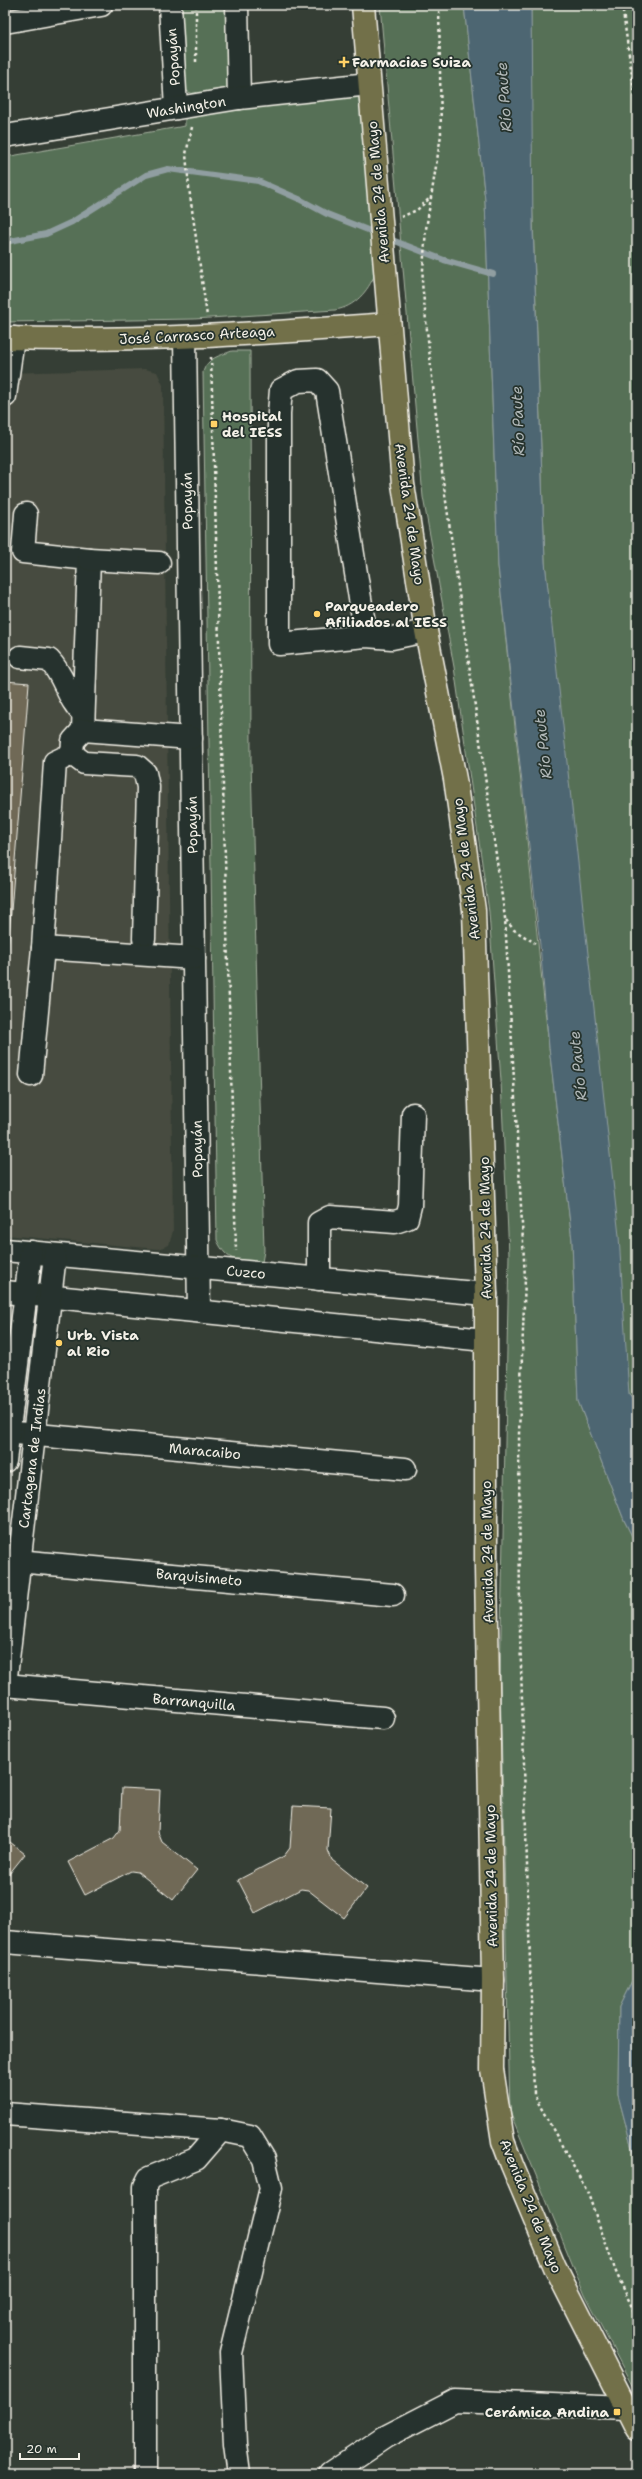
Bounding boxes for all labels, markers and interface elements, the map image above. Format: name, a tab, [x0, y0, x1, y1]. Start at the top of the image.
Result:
street label: Popayán	[162, 27, 184, 86]
place label: Farmacias Suiza	[352, 53, 471, 71]
marker: Farmacias Suiza	[339, 57, 349, 67]
water label: Río Paute	[492, 61, 516, 133]
street label: Washington	[145, 92, 227, 122]
street label: Avenida 24 de Mayo	[363, 120, 393, 264]
street label: José Carrasco Arteaga	[119, 322, 275, 348]
water label: Río Paute	[507, 386, 529, 456]
place label: Hospital del IESS	[222, 407, 282, 441]
marker: Hospital del IESS	[209, 419, 219, 429]
street label: Avenida 24 de Mayo	[391, 442, 429, 586]
street label: Popayán	[177, 472, 197, 530]
place label: Parqueadero Afiliados al IESS	[325, 597, 447, 631]
marker: Parqueadero Afiliados al IESS	[312, 609, 322, 619]
water label: Río Paute	[529, 708, 557, 780]
street label: Popayán	[182, 796, 202, 854]
street label: Avenida 24 de Mayo	[448, 797, 484, 941]
water label: Río Paute	[564, 1030, 592, 1102]
street label: Popayán	[187, 1120, 207, 1178]
street label: Avenida 24 de Mayo	[475, 1156, 495, 1300]
street label: Cuzco	[226, 1261, 266, 1283]
place label: Urb. Vista al Rio	[67, 1326, 139, 1360]
marker: Urb. Vista al Rio	[54, 1338, 64, 1348]
street label: Cartagena de Indias	[14, 1387, 50, 1529]
street label: Maracaibo	[168, 1439, 242, 1463]
street label: Avenida 24 de Mayo	[477, 1480, 497, 1624]
street label: Barquisimeto	[155, 1564, 243, 1590]
street label: Barranquilla	[152, 1689, 236, 1715]
street label: Avenida 24 de Mayo	[481, 1804, 501, 1948]
street label: Avenida 24 de Mayo	[496, 2136, 566, 2276]
place label: Cerámica Andina	[485, 2403, 609, 2421]
marker: Cerámica Andina	[612, 2407, 622, 2417]
scale bar	[20, 2435, 79, 2461]
text: 20 m	[26, 2441, 57, 2457]

